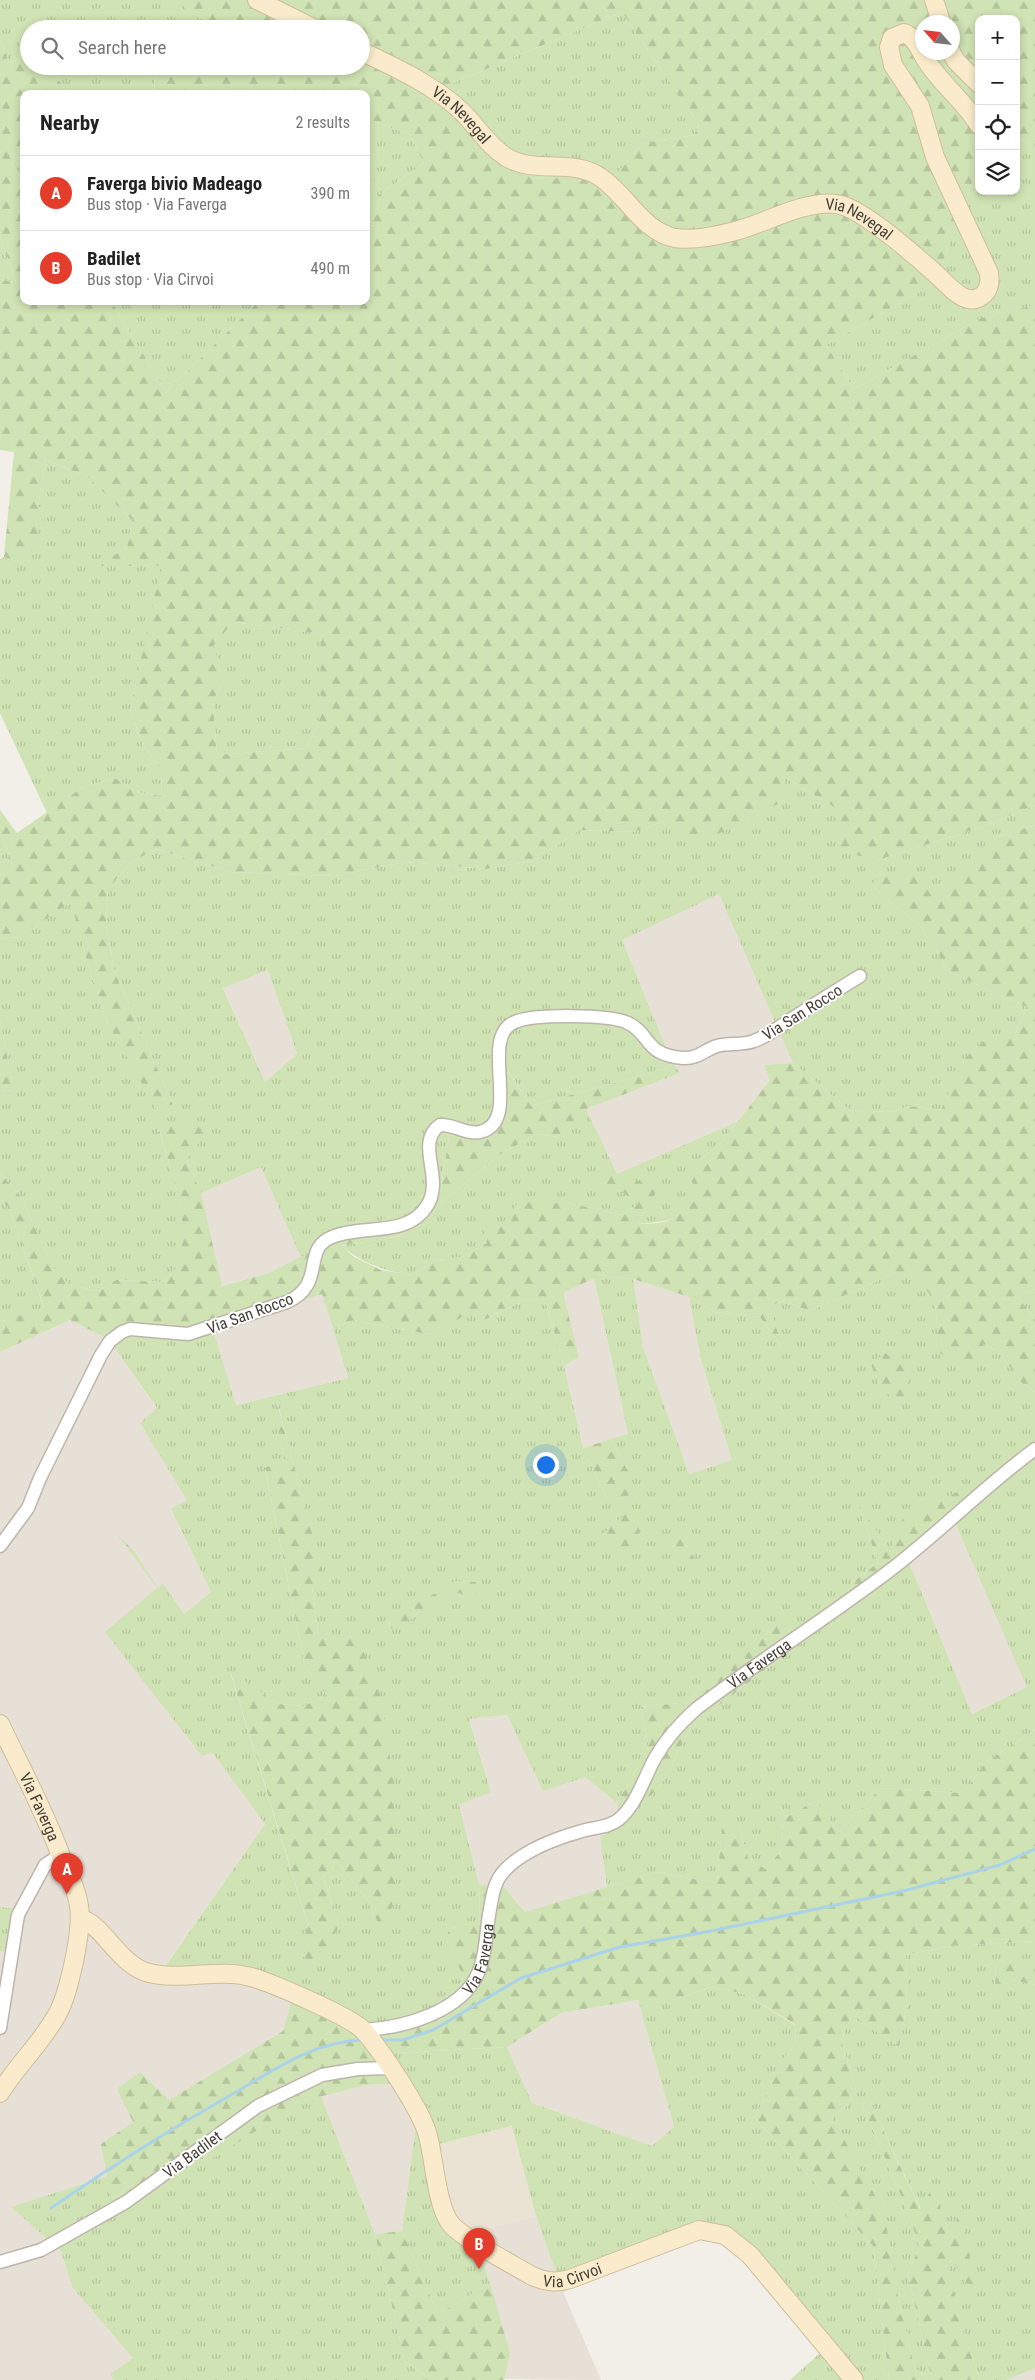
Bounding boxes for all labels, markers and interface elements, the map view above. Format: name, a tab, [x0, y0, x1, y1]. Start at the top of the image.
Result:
north arrow	[915, 15, 960, 60]
map controls	[975, 15, 1020, 195]
button: +	[975, 15, 1020, 60]
search box	[20, 20, 370, 75]
icon: search	[38, 34, 66, 62]
text: Search here	[78, 36, 166, 59]
button: −	[975, 60, 1020, 105]
street label: Via Nevegal	[428, 82, 494, 148]
button: locate	[975, 105, 1020, 150]
text: Nearby	[40, 111, 99, 135]
text: 2 results	[295, 113, 350, 132]
button: layers	[975, 150, 1020, 195]
text: Faverga bivio Madeago	[87, 172, 262, 195]
text: A	[51, 184, 61, 203]
text: 390 m	[311, 184, 350, 203]
text: Bus stop · Via Faverga	[87, 195, 227, 214]
street label: Via Nevegal	[825, 195, 896, 244]
text: Badilet	[87, 247, 141, 270]
text: B	[52, 259, 60, 278]
text: 490 m	[311, 259, 350, 278]
text: Bus stop · Via Cirvoi	[87, 270, 214, 289]
street label: Via San Rocco	[759, 980, 846, 1045]
street label: Via San Rocco	[204, 1289, 296, 1338]
your location	[533, 1452, 559, 1478]
street label: Via Faverga	[724, 1635, 795, 1693]
street label: Via Faverga	[15, 1770, 63, 1844]
pin: A	[51, 1853, 83, 1894]
street label: Via Faverga	[458, 1923, 498, 1999]
street label: Via Badilet	[159, 2127, 226, 2182]
pin: B	[463, 2228, 495, 2269]
street label: Via Cirvoi	[541, 2259, 604, 2291]

